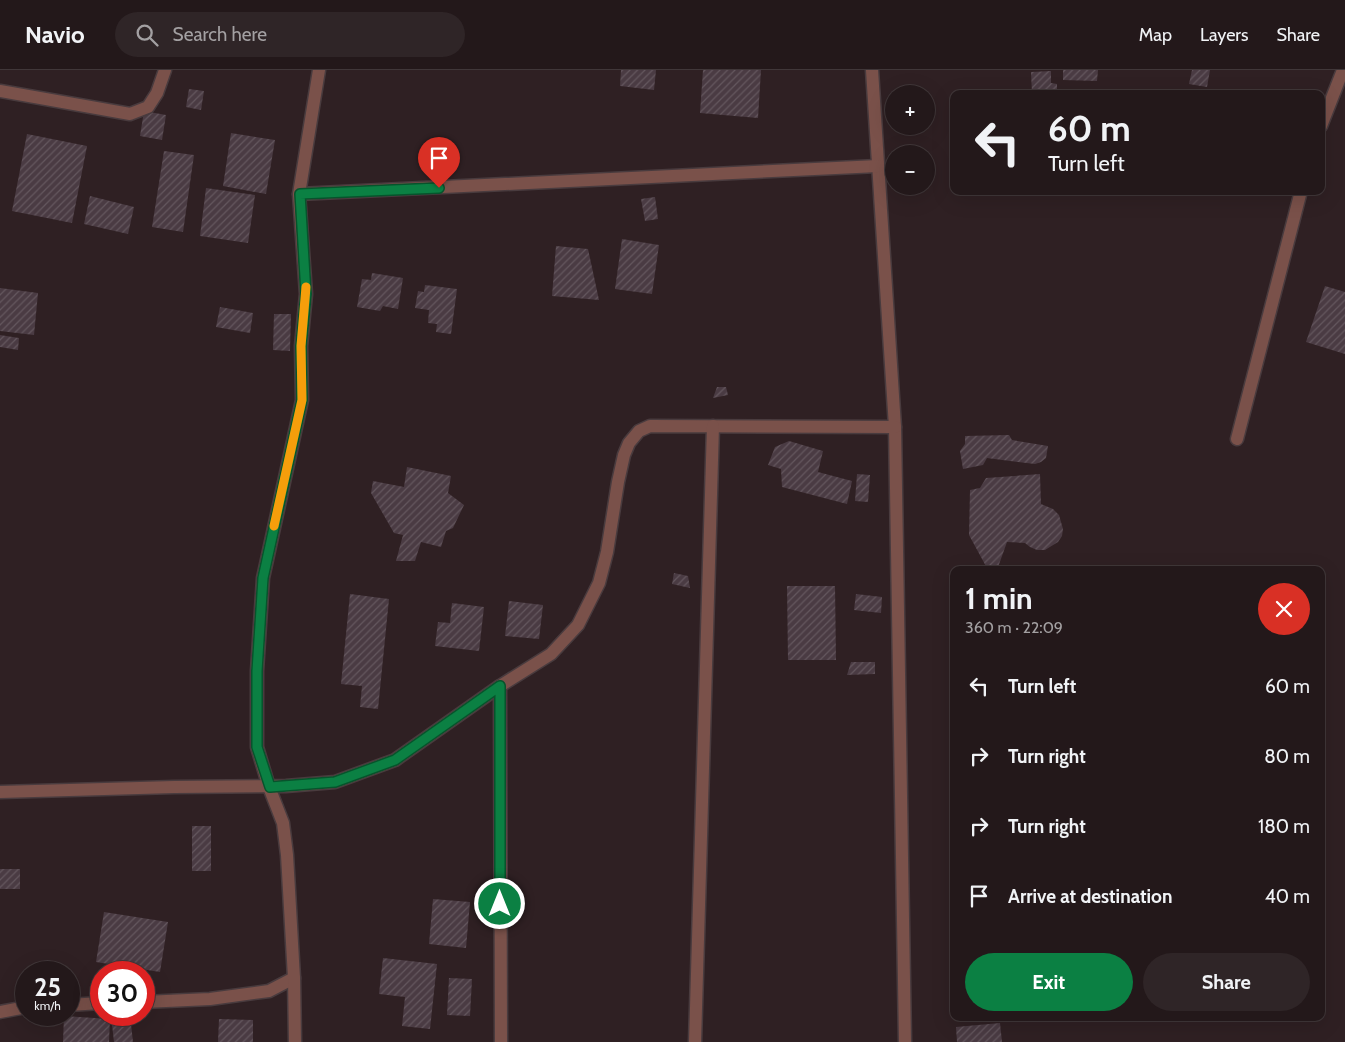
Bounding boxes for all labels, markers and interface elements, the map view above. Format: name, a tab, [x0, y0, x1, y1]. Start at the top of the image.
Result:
search box	[115, 12, 465, 57]
text: Navio	[25, 20, 85, 49]
icon: search	[133, 21, 161, 49]
text: Search here	[173, 23, 267, 46]
text: Map	[1139, 24, 1172, 46]
text: Layers	[1200, 24, 1249, 46]
text: Share	[1277, 24, 1320, 46]
map controls	[885, 85, 935, 195]
button: +	[885, 85, 935, 135]
text: 60 m	[1048, 107, 1131, 150]
icon: left	[965, 110, 1030, 175]
pin	[418, 137, 460, 188]
icon: arrive	[425, 144, 453, 172]
button: −	[885, 145, 935, 195]
text: Turn left	[1048, 150, 1125, 177]
text: 1 min	[965, 580, 1033, 617]
button: close	[1258, 583, 1310, 635]
text: 360 m · 22:09	[965, 618, 1063, 637]
icon: left	[965, 672, 993, 700]
text: Turn left	[1008, 675, 1076, 698]
text: 60 m	[1265, 675, 1310, 698]
icon: right	[965, 742, 993, 770]
text: Turn right	[1008, 745, 1086, 768]
text: 80 m	[1264, 745, 1310, 768]
icon: right	[965, 812, 993, 840]
text: Turn right	[1008, 815, 1086, 838]
text: 180 m	[1258, 815, 1310, 838]
position arrow	[473, 877, 525, 929]
icon: arrive	[965, 882, 993, 910]
text: Arrive at destination	[1008, 885, 1172, 908]
text: 40 m	[1265, 885, 1310, 908]
button: Exit	[965, 953, 1133, 1011]
button: Share	[1143, 953, 1310, 1011]
speed limit sign: 30	[90, 961, 155, 1026]
text: 25	[34, 972, 61, 1002]
text: km/h	[34, 998, 61, 1013]

